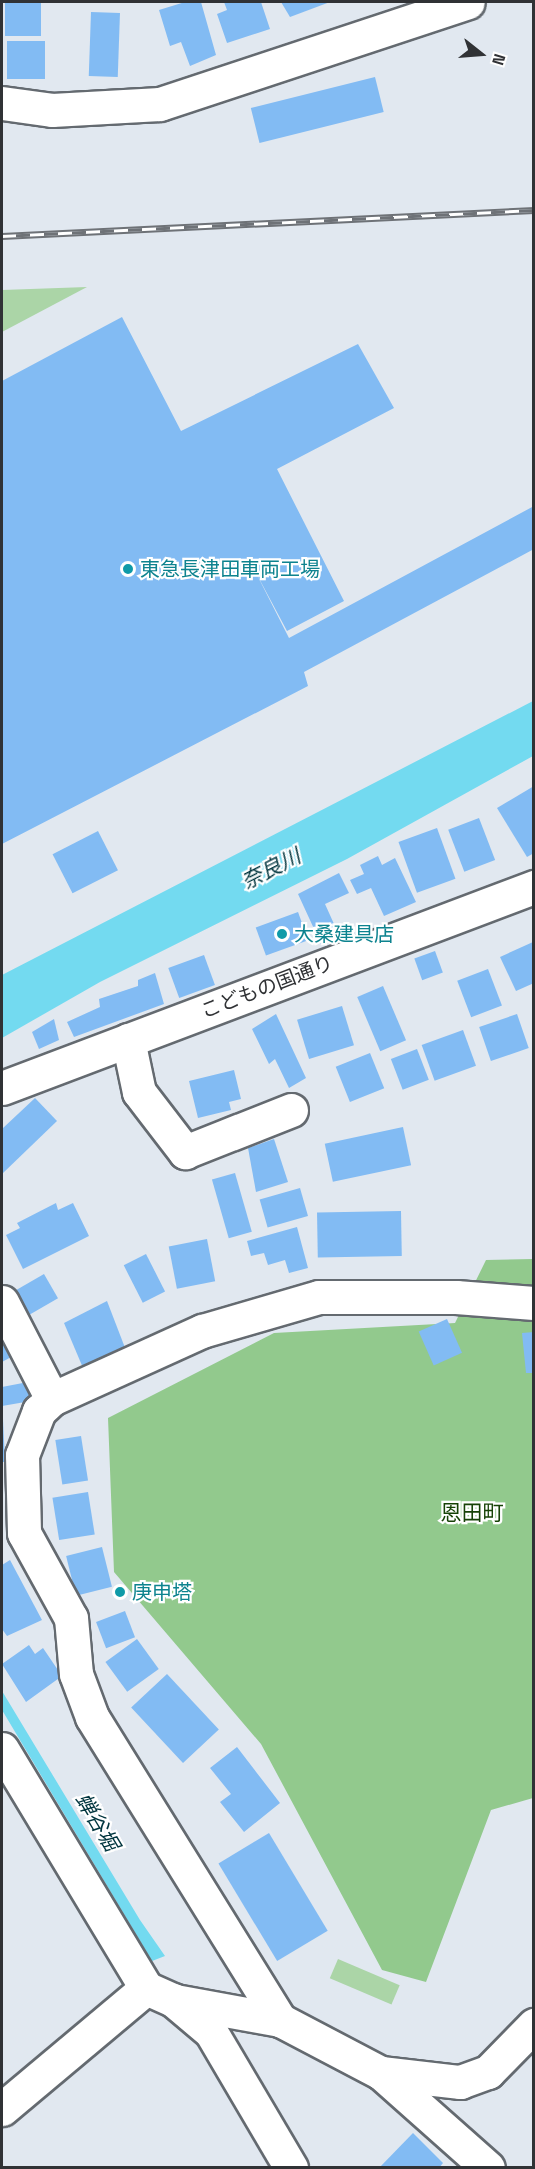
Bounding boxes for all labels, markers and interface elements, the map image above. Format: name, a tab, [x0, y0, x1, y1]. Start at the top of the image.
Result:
north arrow	[451, 24, 511, 84]
text: N	[487, 51, 510, 68]
place label: 東急長津田車両工場	[140, 557, 320, 581]
marker: 東急長津田車両工場	[121, 562, 135, 576]
water label: 奈良川	[237, 843, 305, 895]
place label: 大桑建具店	[294, 922, 394, 946]
marker: 大桑建具店	[275, 927, 289, 941]
street label: こどもの国通り	[197, 951, 337, 1023]
district label: 恩田町	[441, 1500, 503, 1526]
place label: 庚申塔	[132, 1580, 192, 1604]
marker: 庚申塔	[113, 1585, 127, 1599]
water label: 蝉谷堀	[70, 1789, 124, 1855]

